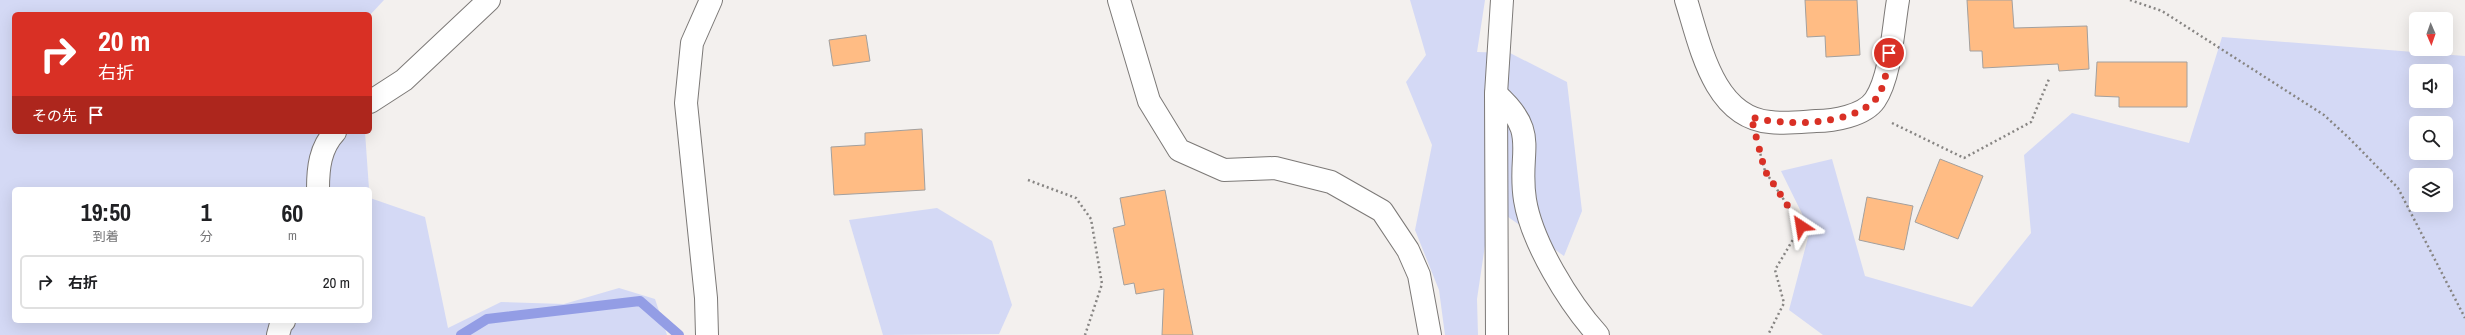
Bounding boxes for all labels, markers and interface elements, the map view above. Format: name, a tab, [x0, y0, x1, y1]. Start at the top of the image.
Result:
north arrow	[2409, 12, 2453, 56]
map controls	[2409, 12, 2453, 212]
text: 20 m	[98, 22, 150, 60]
icon: right	[32, 28, 84, 80]
pin	[1872, 36, 1906, 70]
icon: arrive	[1878, 42, 1900, 64]
text: 右折	[98, 60, 134, 85]
button: sound	[2409, 64, 2453, 108]
icon: arrive	[85, 104, 107, 126]
text: その先	[32, 105, 77, 126]
button: search	[2409, 116, 2453, 160]
button: layers	[2409, 168, 2453, 212]
text: 19:50	[81, 196, 131, 228]
text: 1	[201, 196, 212, 228]
text: 60	[281, 197, 303, 229]
position arrow	[1780, 205, 1822, 247]
text: m	[288, 227, 297, 244]
text: 到着	[93, 228, 119, 245]
text: 分	[200, 228, 213, 245]
icon: right	[34, 271, 56, 293]
text: 右折	[68, 272, 98, 293]
text: 20 m	[323, 272, 350, 293]

